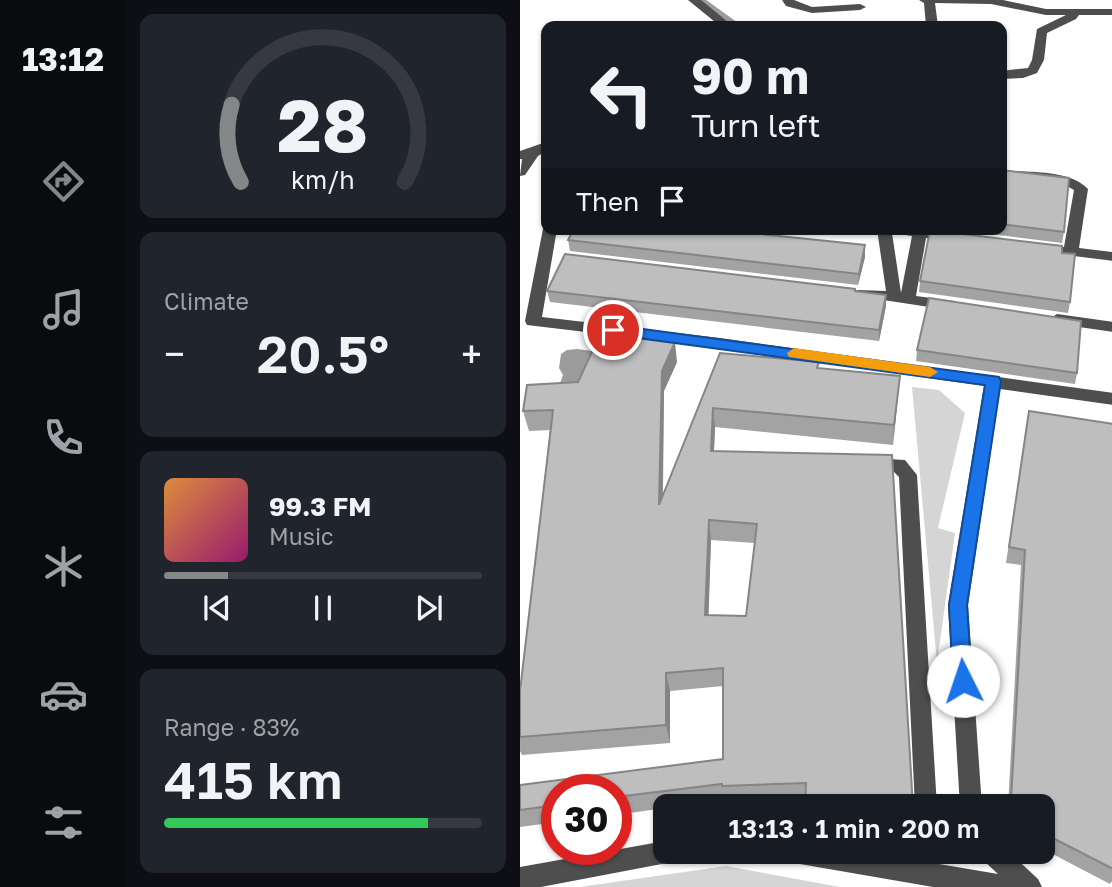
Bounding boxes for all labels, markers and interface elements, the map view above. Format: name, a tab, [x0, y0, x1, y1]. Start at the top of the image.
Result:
text: 13:12	[22, 40, 104, 78]
text: 90 m	[691, 46, 809, 105]
icon: left	[576, 49, 667, 140]
text: 28	[278, 82, 369, 169]
text: Turn left	[691, 106, 820, 144]
icon: directions	[39, 157, 88, 206]
text: km/h	[291, 164, 355, 195]
icon: arrive	[653, 182, 691, 220]
text: Then	[576, 186, 639, 217]
icon: music	[39, 285, 88, 334]
text: Climate	[164, 287, 249, 315]
pin	[583, 300, 643, 360]
icon: arrive	[594, 311, 632, 349]
text: 20.5°	[257, 322, 389, 384]
text: −	[164, 331, 185, 376]
text: +	[461, 331, 482, 376]
icon: phone	[39, 413, 88, 462]
text: 99.3 FM	[269, 491, 371, 522]
text: Music	[269, 522, 334, 550]
icon: climate	[39, 542, 88, 591]
icon: previous	[198, 589, 236, 627]
icon: pause	[304, 589, 342, 627]
icon: next	[410, 589, 448, 627]
position arrow	[926, 644, 1000, 718]
icon: car	[39, 670, 88, 719]
text: Range · 83%	[164, 713, 299, 741]
text: 415 km	[164, 748, 342, 810]
speed limit sign: 30	[541, 774, 632, 865]
icon: filters	[39, 798, 88, 847]
text: 13:13 · 1 min · 200 m	[729, 813, 979, 844]

